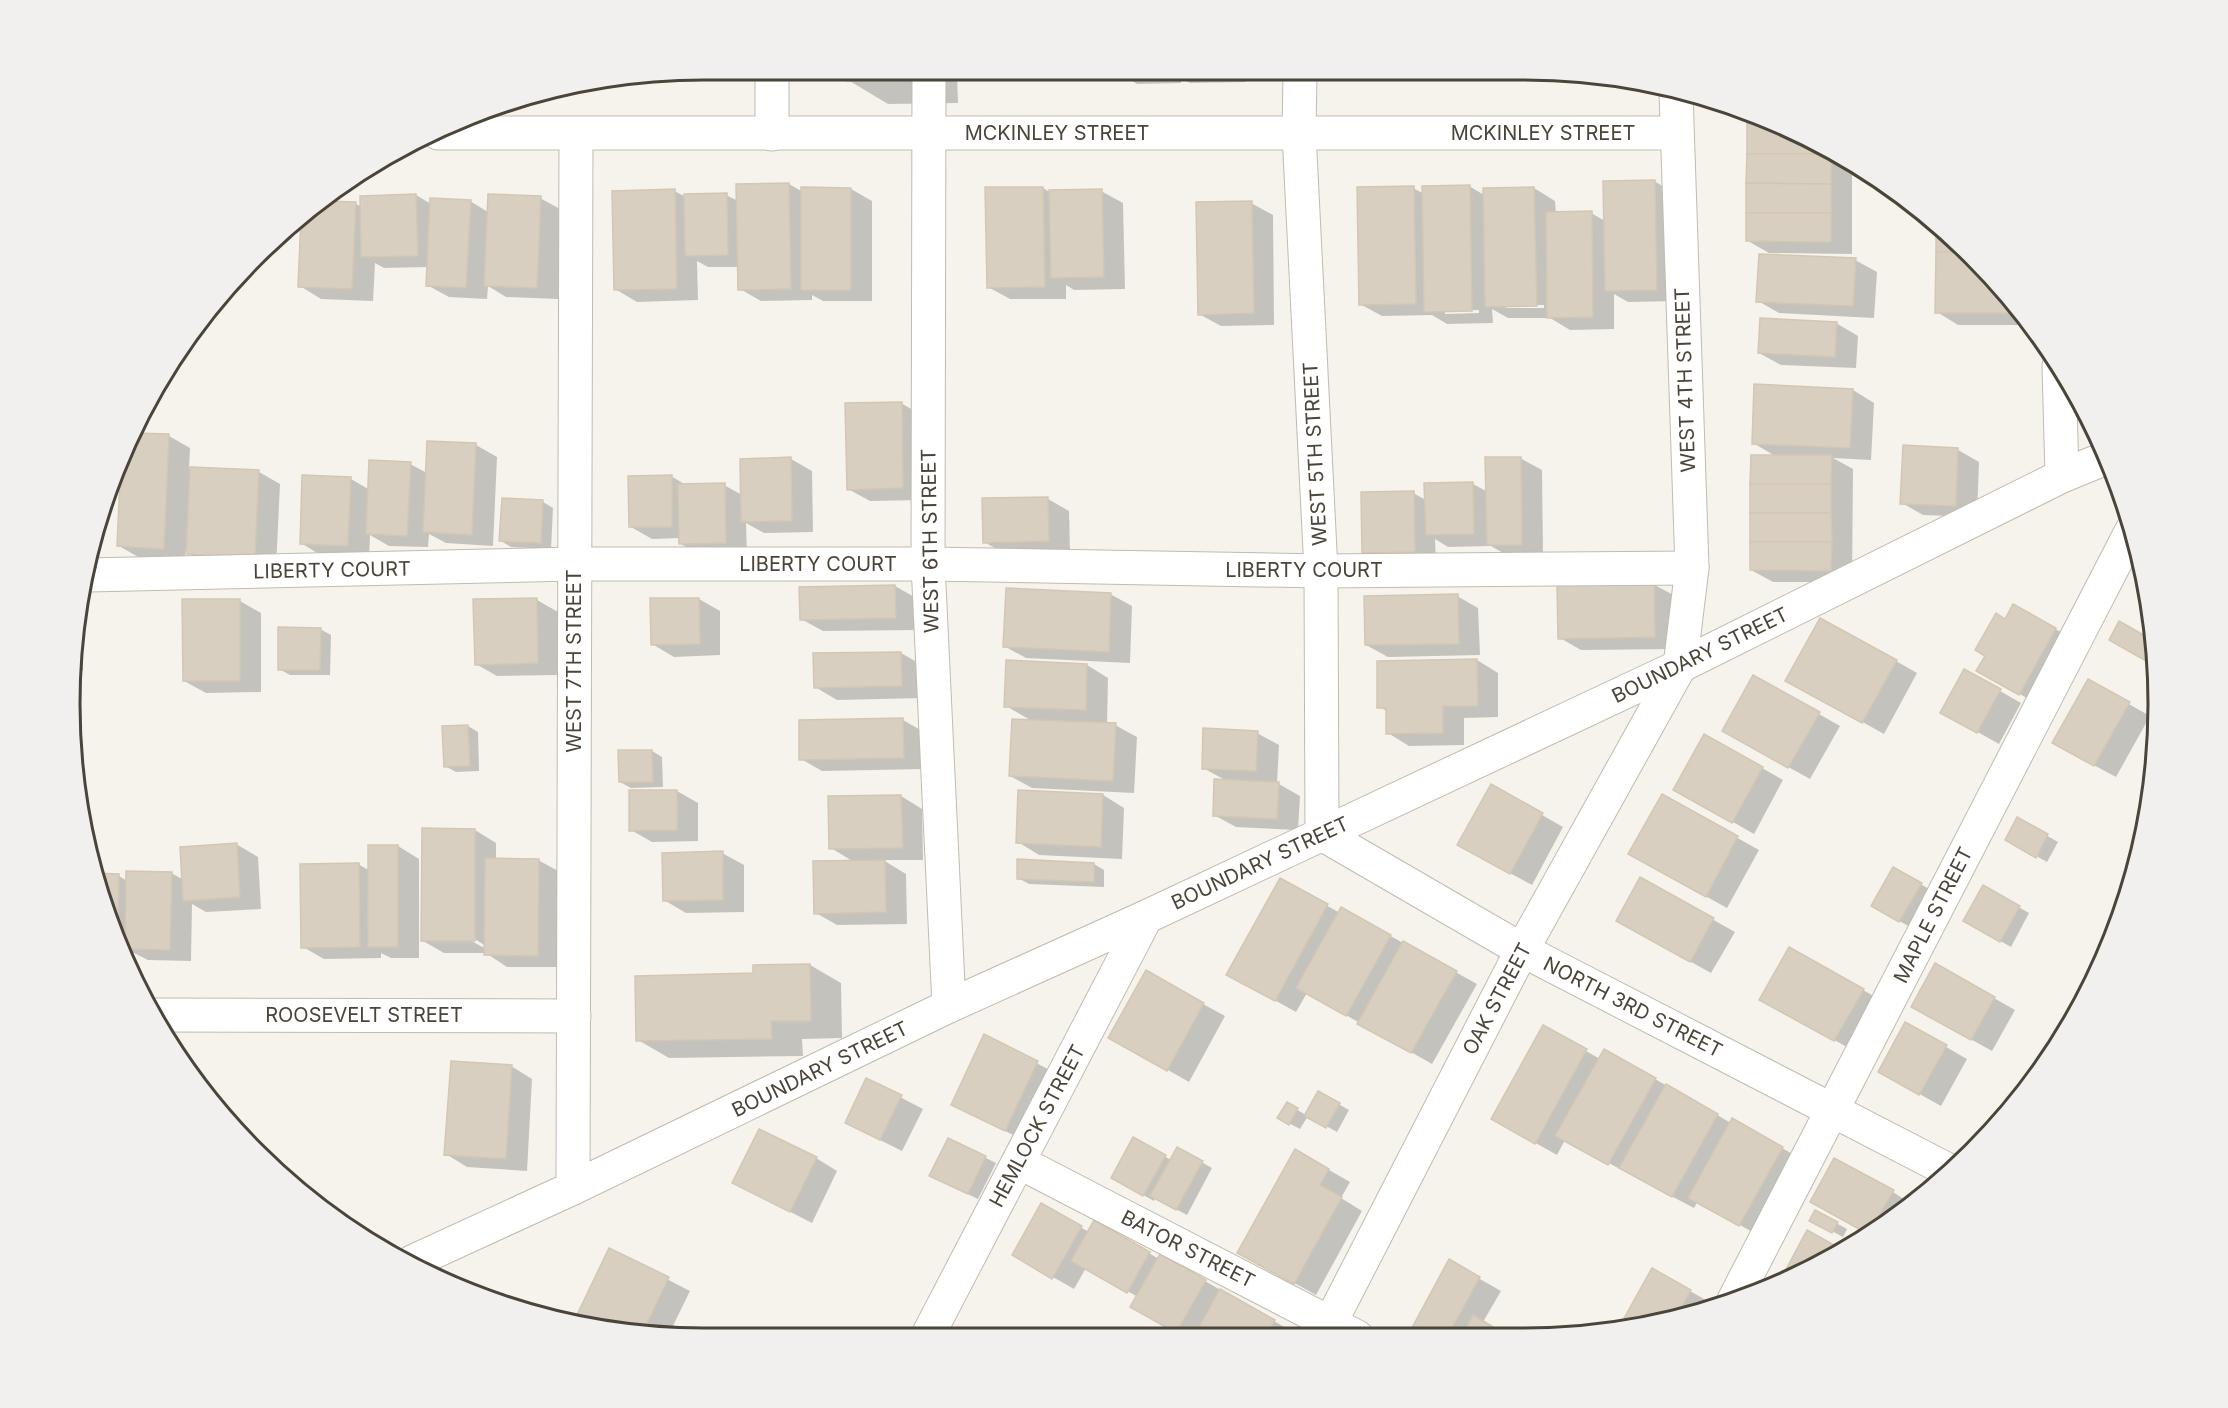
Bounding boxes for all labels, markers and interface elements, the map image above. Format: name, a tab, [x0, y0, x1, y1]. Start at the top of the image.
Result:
street label: MCKINLEY STREET	[965, 121, 1149, 145]
street label: MCKINLEY STREET	[1451, 121, 1635, 145]
street label: WEST 4TH STREET	[1670, 287, 1700, 473]
street label: WEST 5TH STREET	[1298, 361, 1332, 547]
street label: WEST 6TH STREET	[916, 449, 944, 633]
street label: LIBERTY COURT	[739, 552, 897, 576]
street label: LIBERTY COURT	[253, 557, 411, 583]
street label: LIBERTY COURT	[1225, 558, 1383, 582]
street label: WEST 7TH STREET	[562, 569, 586, 753]
street label: BOUNDARY STREET	[1608, 602, 1792, 708]
street label: BOUNDARY STREET	[1167, 811, 1353, 915]
street label: MAPLE STREET	[1888, 843, 1978, 987]
street label: OAK STREET	[1458, 939, 1536, 1059]
street label: NORTH 3RD STREET	[1540, 951, 1726, 1063]
street label: ROOSEVELT STREET	[265, 1003, 463, 1027]
street label: BOUNDARY STREET	[728, 1016, 912, 1122]
street label: HEMLOCK STREET	[984, 1041, 1090, 1211]
street label: BATOR STREET	[1117, 1205, 1259, 1293]

